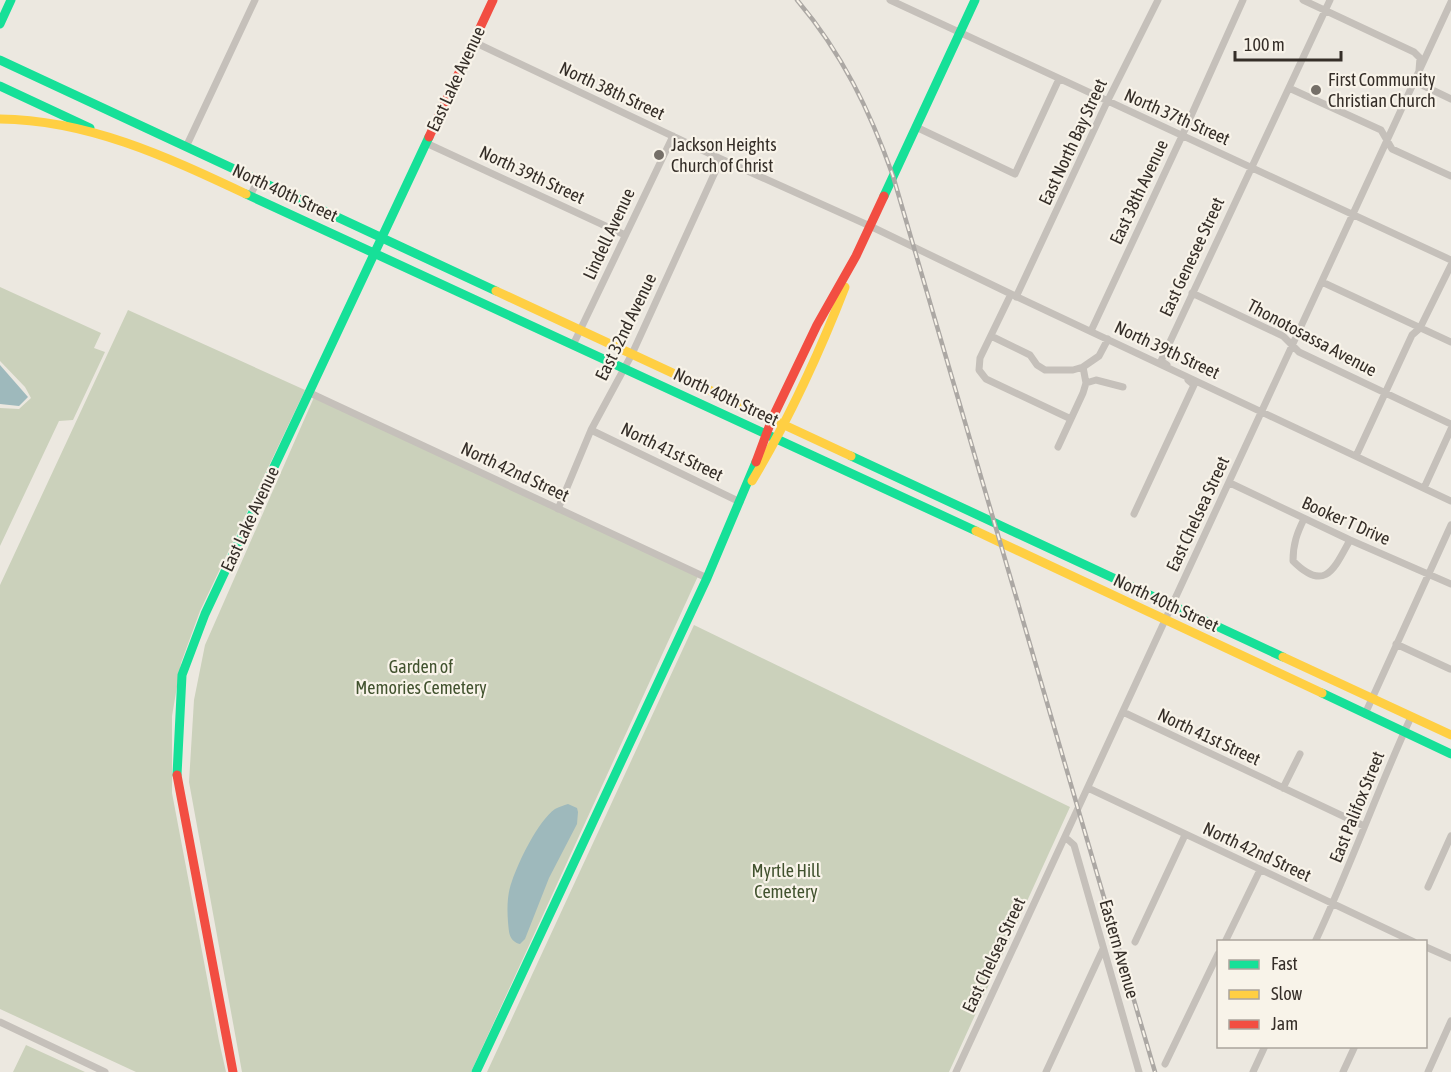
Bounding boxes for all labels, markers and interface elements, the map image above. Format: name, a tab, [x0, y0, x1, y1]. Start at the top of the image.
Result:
street label: East Lake Avenue	[422, 23, 489, 135]
scale bar	[1235, 24, 1342, 62]
text: 100 m	[1244, 34, 1285, 55]
street label: North 38th Street	[556, 57, 668, 124]
place label: First Community Christian Church	[1328, 69, 1436, 111]
street label: East North Bay Street	[1034, 75, 1111, 208]
marker: First Community Christian Church	[1309, 83, 1323, 97]
street label: North 37th Street	[1121, 84, 1233, 149]
place label: Jackson Heights Church of Christ	[671, 134, 777, 176]
street label: East 38th Avenue	[1105, 136, 1172, 248]
street label: North 39th Street	[476, 141, 588, 208]
marker: Jackson Heights Church of Christ	[652, 148, 666, 162]
street label: North 40th Street	[229, 159, 341, 226]
street label: Lindell Avenue	[578, 185, 639, 283]
street label: East Genesee Street	[1155, 194, 1228, 320]
street label: East 32nd Avenue	[591, 270, 661, 384]
street label: Thonotosassa Avenue	[1244, 295, 1381, 381]
street label: North 39th Street	[1111, 316, 1223, 383]
street label: North 40th Street	[670, 363, 782, 430]
street label: North 41st Street	[618, 418, 727, 485]
street label: North 42nd Street	[458, 437, 573, 506]
street label: East Chelsea Street	[1162, 453, 1233, 575]
street label: East Lake Avenue	[216, 463, 283, 575]
street label: Booker T Drive	[1299, 492, 1394, 549]
street label: North 40th Street	[1110, 569, 1222, 636]
park label: Garden of Memories Cemetery	[355, 656, 487, 698]
street label: North 41st Street	[1154, 704, 1264, 770]
street label: East Palifox Street	[1325, 748, 1388, 866]
street label: North 42nd Street	[1200, 817, 1315, 886]
park label: Myrtle Hill Cemetery	[751, 860, 821, 902]
street label: East Chelsea Street	[958, 894, 1029, 1016]
street label: Eastern Avenue	[1095, 897, 1144, 1001]
legend	[1217, 940, 1427, 1048]
text: Fast	[1271, 953, 1298, 974]
text: Slow	[1271, 983, 1302, 1004]
text: Jam	[1271, 1013, 1298, 1034]

